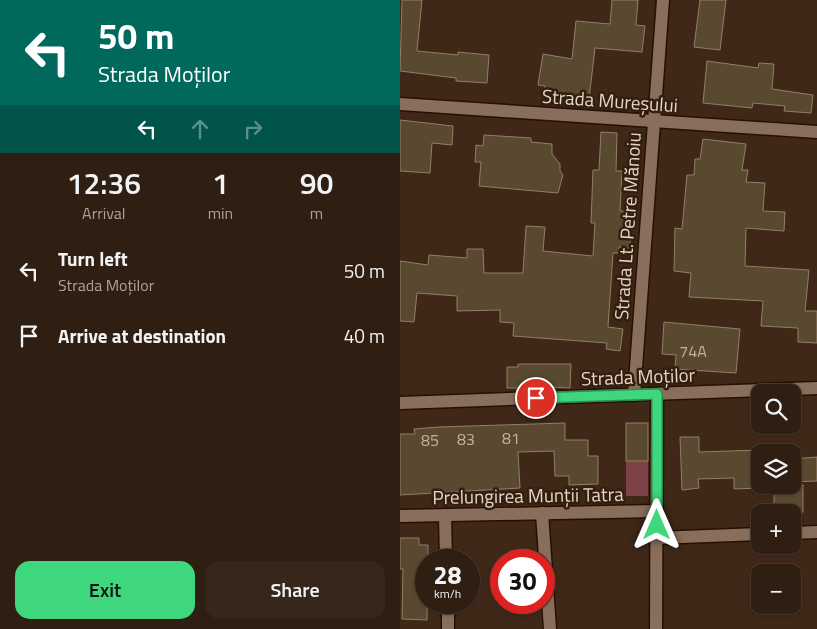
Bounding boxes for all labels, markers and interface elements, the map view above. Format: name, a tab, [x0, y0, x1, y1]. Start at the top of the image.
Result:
text: 50 m	[98, 9, 174, 63]
icon: left	[15, 20, 80, 85]
text: Strada Moților	[98, 57, 230, 91]
street label: Strada Mureșului	[541, 81, 679, 119]
icon: left	[133, 115, 161, 143]
icon: ahead	[186, 115, 214, 143]
icon: right	[239, 115, 267, 143]
street label: Strada Lt. Petre Mănoiu	[606, 131, 648, 321]
text: 12:36	[67, 160, 141, 206]
text: 1	[212, 160, 229, 206]
text: 90	[300, 160, 333, 206]
text: Arrival	[82, 201, 126, 225]
text: min	[208, 201, 233, 225]
text: m	[310, 201, 323, 225]
text: Turn left	[58, 244, 128, 273]
text: 50 m	[344, 256, 385, 285]
icon: left	[15, 257, 43, 285]
text: Strada Moților	[58, 273, 154, 297]
text: Arrive at destination	[58, 321, 226, 350]
text: 40 m	[344, 321, 385, 350]
icon: arrive	[15, 322, 43, 350]
house number: 74A	[679, 339, 707, 363]
street label: Strada Moților	[580, 359, 696, 392]
pin	[515, 377, 557, 419]
icon: arrive	[522, 384, 550, 412]
map controls	[751, 384, 801, 614]
button: search	[751, 384, 801, 434]
house number: 81	[502, 426, 520, 450]
house number: 83	[457, 427, 475, 451]
house number: 85	[421, 428, 439, 452]
button: layers	[751, 444, 801, 494]
street label: Prelungirea Munții Tatra	[432, 479, 624, 511]
position arrow	[630, 498, 682, 550]
button: +	[751, 504, 801, 554]
speed limit sign: 30	[490, 549, 555, 614]
text: 28	[433, 556, 462, 594]
button: Exit	[15, 561, 195, 619]
button: Share	[205, 561, 385, 619]
button: −	[751, 564, 801, 614]
text: km/h	[434, 584, 461, 603]

